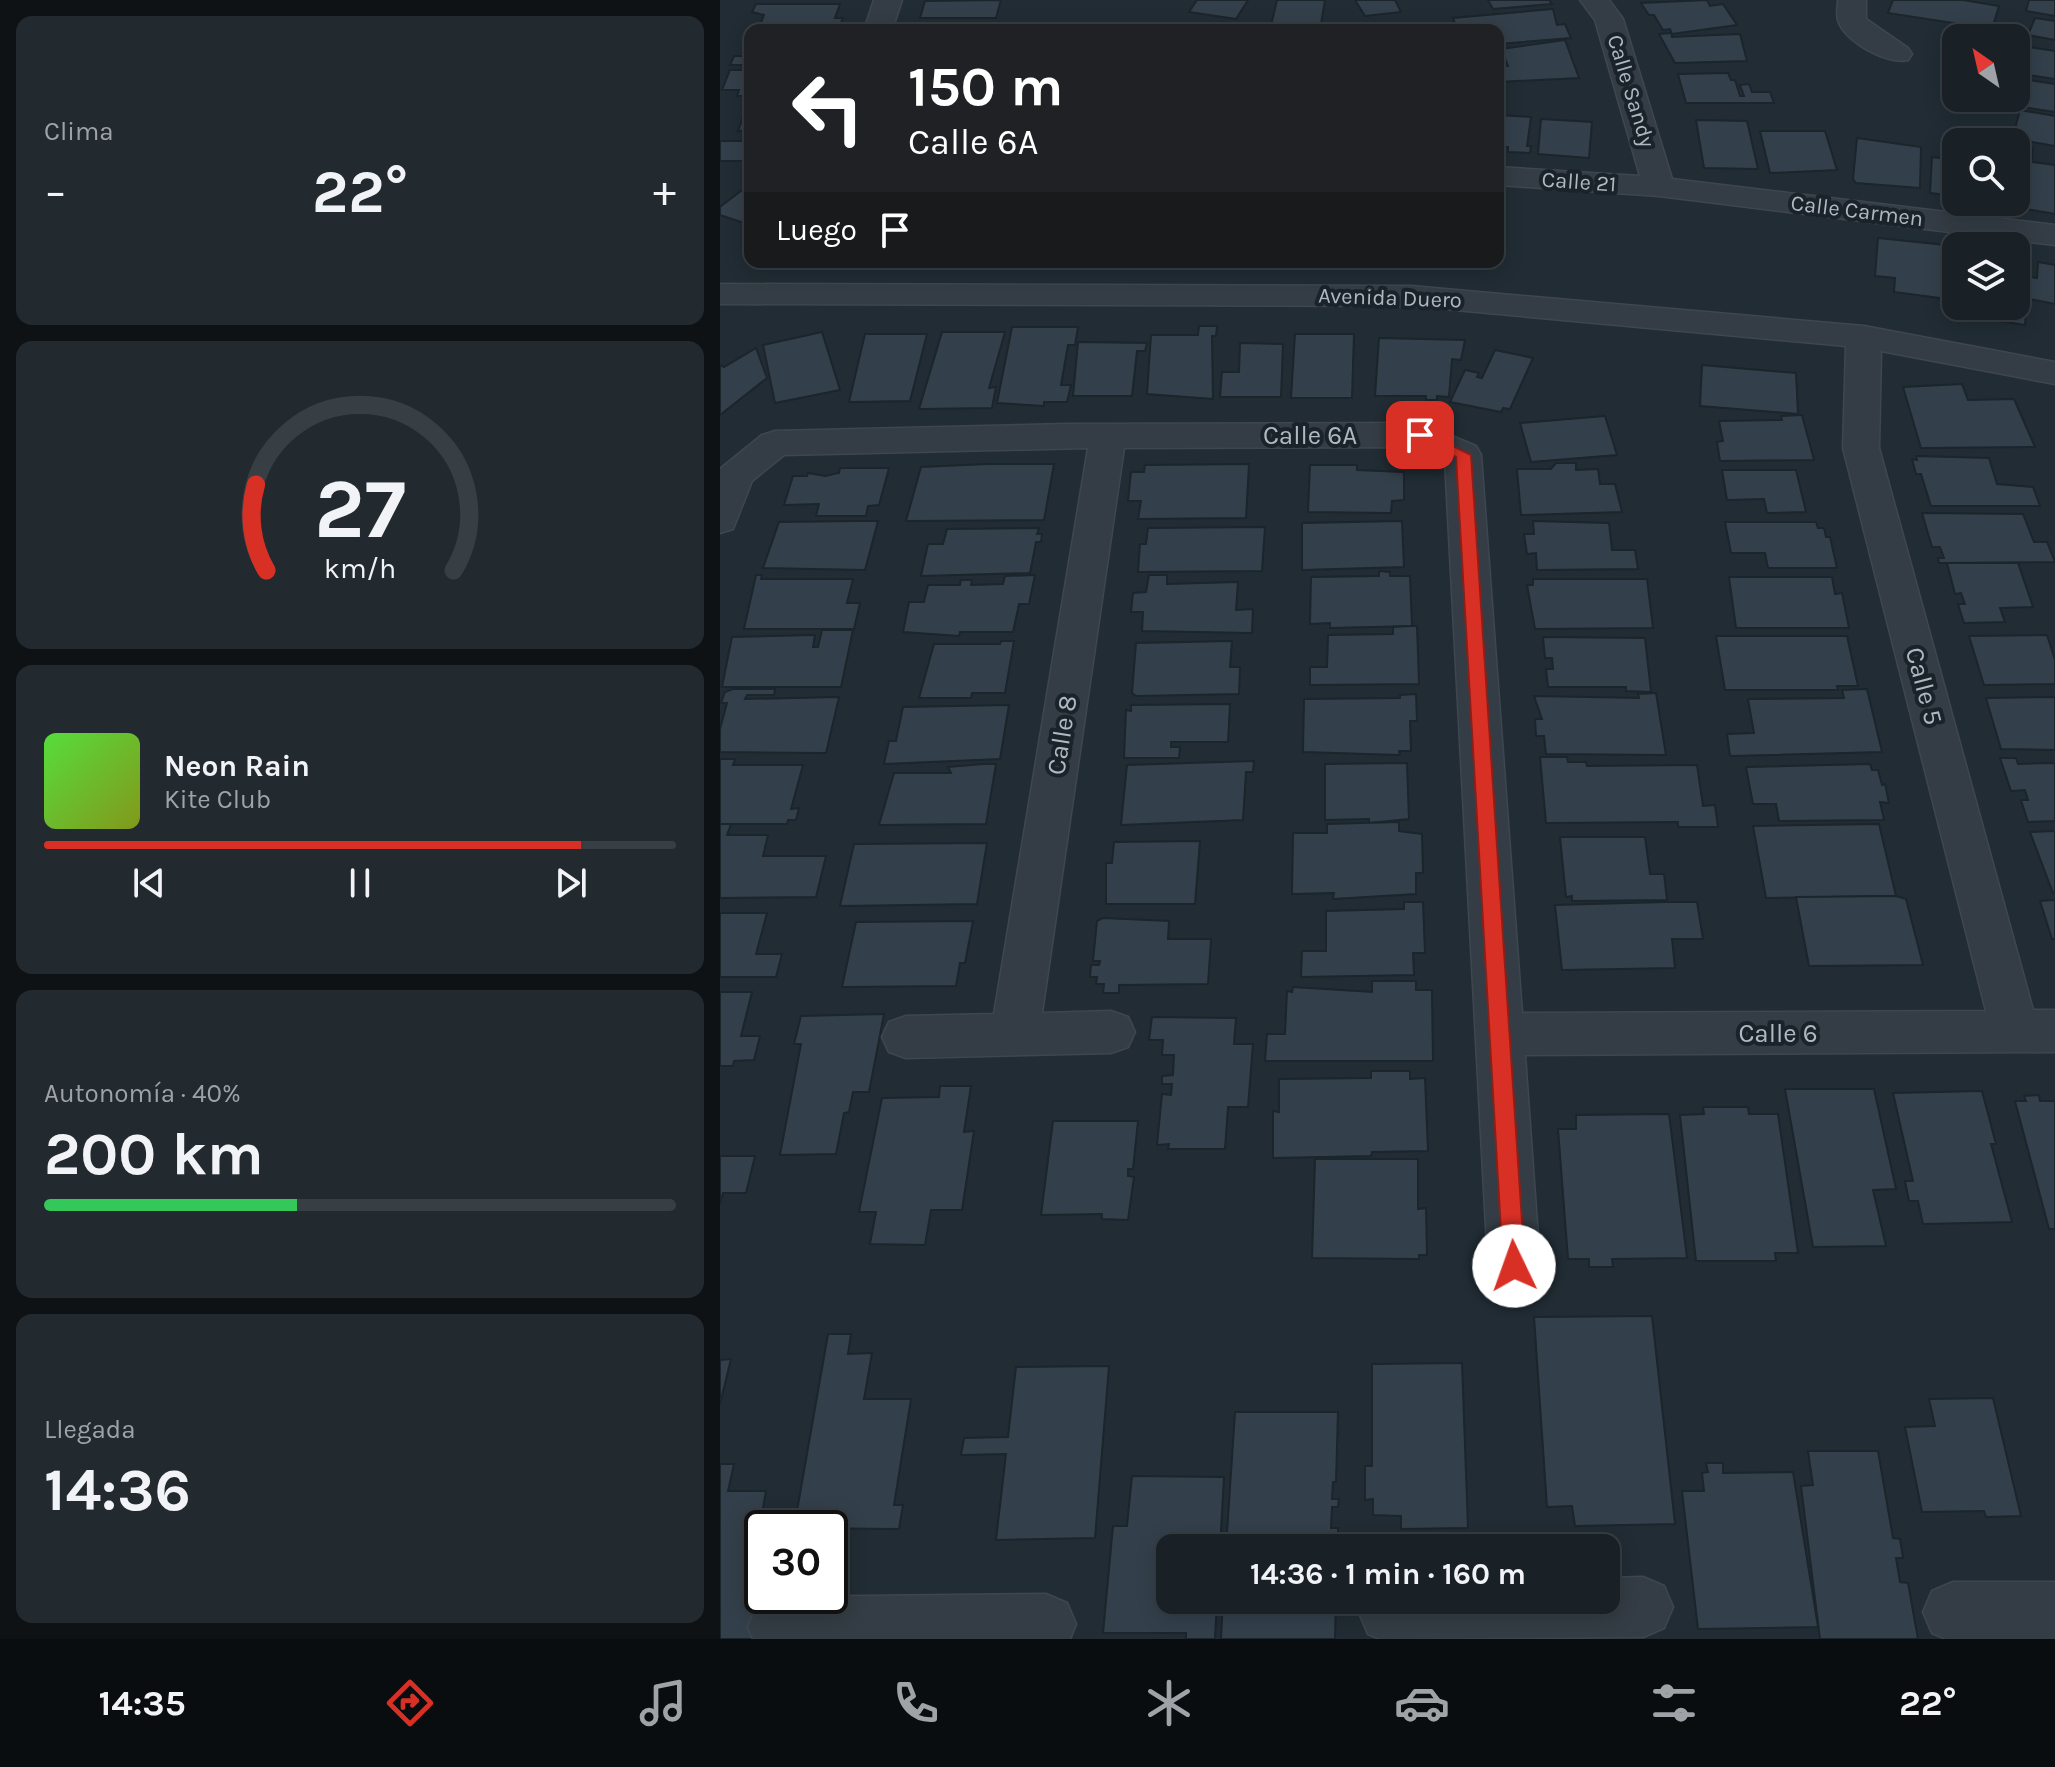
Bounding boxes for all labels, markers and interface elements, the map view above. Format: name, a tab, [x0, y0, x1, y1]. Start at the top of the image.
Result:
north arrow	[1942, 24, 2030, 112]
map controls	[1942, 24, 2030, 320]
street label: Calle Sandy	[1602, 32, 1660, 150]
text: 150 m	[908, 54, 1063, 119]
icon: left	[776, 56, 880, 160]
text: Clima	[44, 116, 114, 147]
text: Calle 6A	[908, 121, 1038, 163]
button: search	[1942, 128, 2030, 216]
text: 22°	[312, 157, 408, 227]
text: −	[44, 166, 67, 217]
text: +	[653, 166, 676, 217]
street label: Calle 21	[1541, 166, 1617, 198]
street label: Calle Carmen	[1789, 190, 1925, 232]
icon: arrive	[873, 208, 917, 252]
text: Luego	[776, 212, 857, 248]
button: layers	[1942, 232, 2030, 320]
street label: Avenida Duero	[1318, 282, 1462, 314]
pin	[1386, 401, 1454, 469]
icon: arrive	[1398, 413, 1442, 457]
street label: Calle 6A	[1263, 420, 1357, 451]
text: 27	[314, 460, 406, 557]
text: km/h	[324, 552, 396, 585]
street label: Calle 5	[1899, 644, 1949, 728]
street label: Calle 8	[1040, 693, 1084, 777]
text: Neon Rain	[164, 748, 310, 784]
text: Kite Club	[164, 784, 271, 815]
icon: previous	[127, 861, 171, 905]
icon: pause	[338, 861, 382, 905]
icon: next	[549, 861, 593, 905]
street label: Calle 6	[1738, 1018, 1818, 1049]
text: Autonomía · 40%	[44, 1078, 241, 1109]
text: 200 km	[44, 1119, 264, 1189]
position arrow	[1472, 1224, 1556, 1308]
text: Llegada	[44, 1414, 136, 1445]
text: 14:36	[44, 1455, 191, 1525]
speed limit sign: 30	[744, 1510, 848, 1614]
text: 14:36 · 1 min · 160 m	[1250, 1556, 1526, 1592]
icon: directions	[382, 1675, 438, 1731]
icon: music	[635, 1675, 691, 1731]
icon: phone	[888, 1675, 944, 1731]
icon: climate	[1141, 1675, 1197, 1731]
icon: car	[1394, 1675, 1450, 1731]
icon: filters	[1646, 1675, 1702, 1731]
text: 14:35	[98, 1682, 186, 1724]
text: 22°	[1899, 1682, 1957, 1724]

